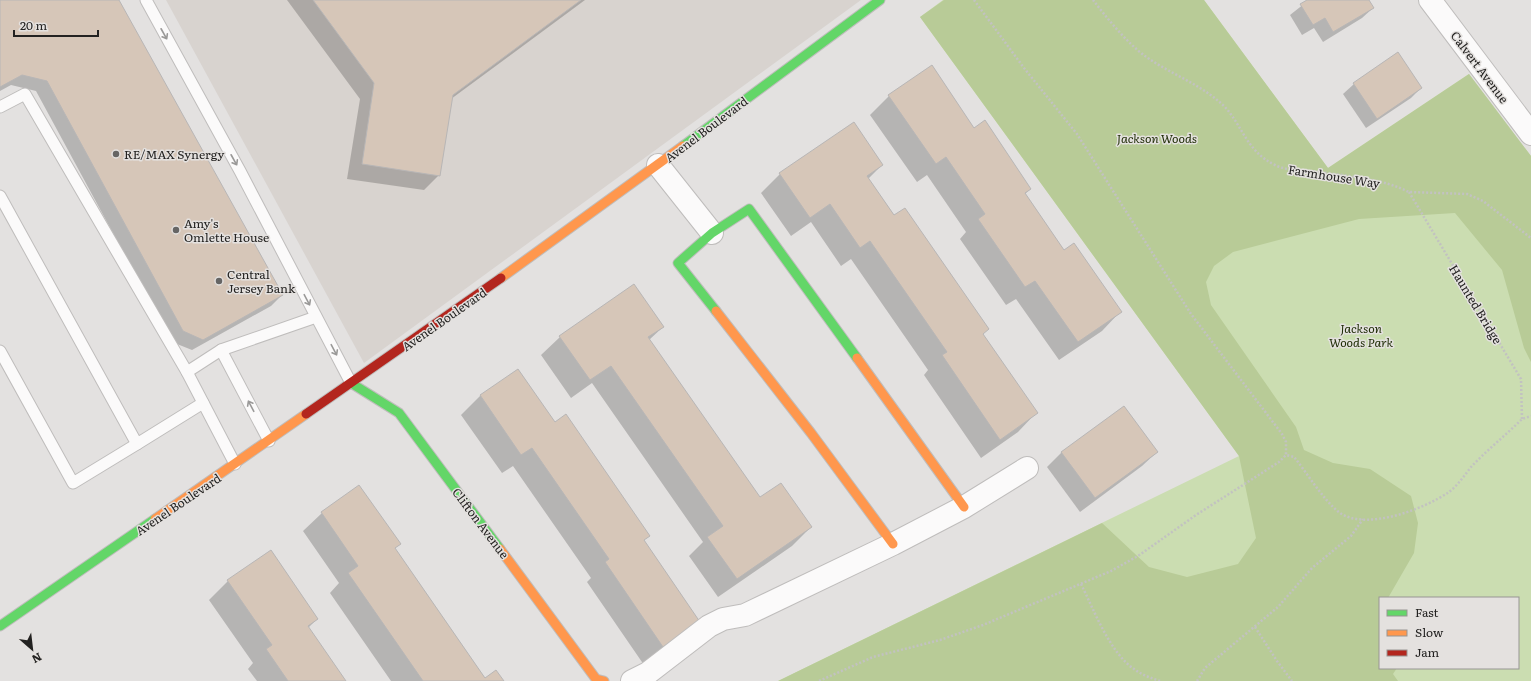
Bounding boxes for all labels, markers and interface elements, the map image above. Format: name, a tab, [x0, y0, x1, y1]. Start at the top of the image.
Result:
scale bar	[14, 12, 98, 38]
text: 20 m	[20, 16, 47, 34]
street label: Calvert Avenue	[1447, 27, 1513, 107]
one-way arrow	[161, 28, 169, 40]
street label: Avenel Boulevard	[661, 91, 752, 166]
park label: Jackson Woods	[1117, 129, 1197, 147]
place label: RE/MAX Synergy	[124, 145, 224, 163]
marker: RE/MAX Synergy	[111, 149, 121, 159]
one-way arrow	[231, 154, 238, 166]
street label: Farmhouse Way	[1287, 160, 1381, 192]
place label: Amy's Omlette House	[184, 214, 269, 246]
marker: Amy's Omlette House	[171, 225, 181, 235]
street label: Haunted Bridge	[1445, 261, 1507, 347]
place label: Central Jersey Bank	[227, 265, 296, 297]
marker: Central Jersey Bank	[214, 276, 224, 286]
street label: Avenel Boulevard	[398, 283, 490, 355]
one-way arrow	[304, 294, 312, 306]
park label: Jackson Woods Park	[1329, 319, 1393, 351]
one-way arrow	[330, 344, 338, 356]
one-way arrow	[247, 401, 254, 413]
street label: Avenel Boulevard	[132, 468, 225, 539]
street label: Clifton Avenue	[448, 484, 514, 562]
legend	[1379, 597, 1519, 669]
text: Fast	[1415, 603, 1439, 621]
text: Slow	[1415, 623, 1444, 641]
north arrow	[12, 629, 52, 669]
text: Jam	[1415, 643, 1440, 661]
text: N	[29, 649, 45, 668]

